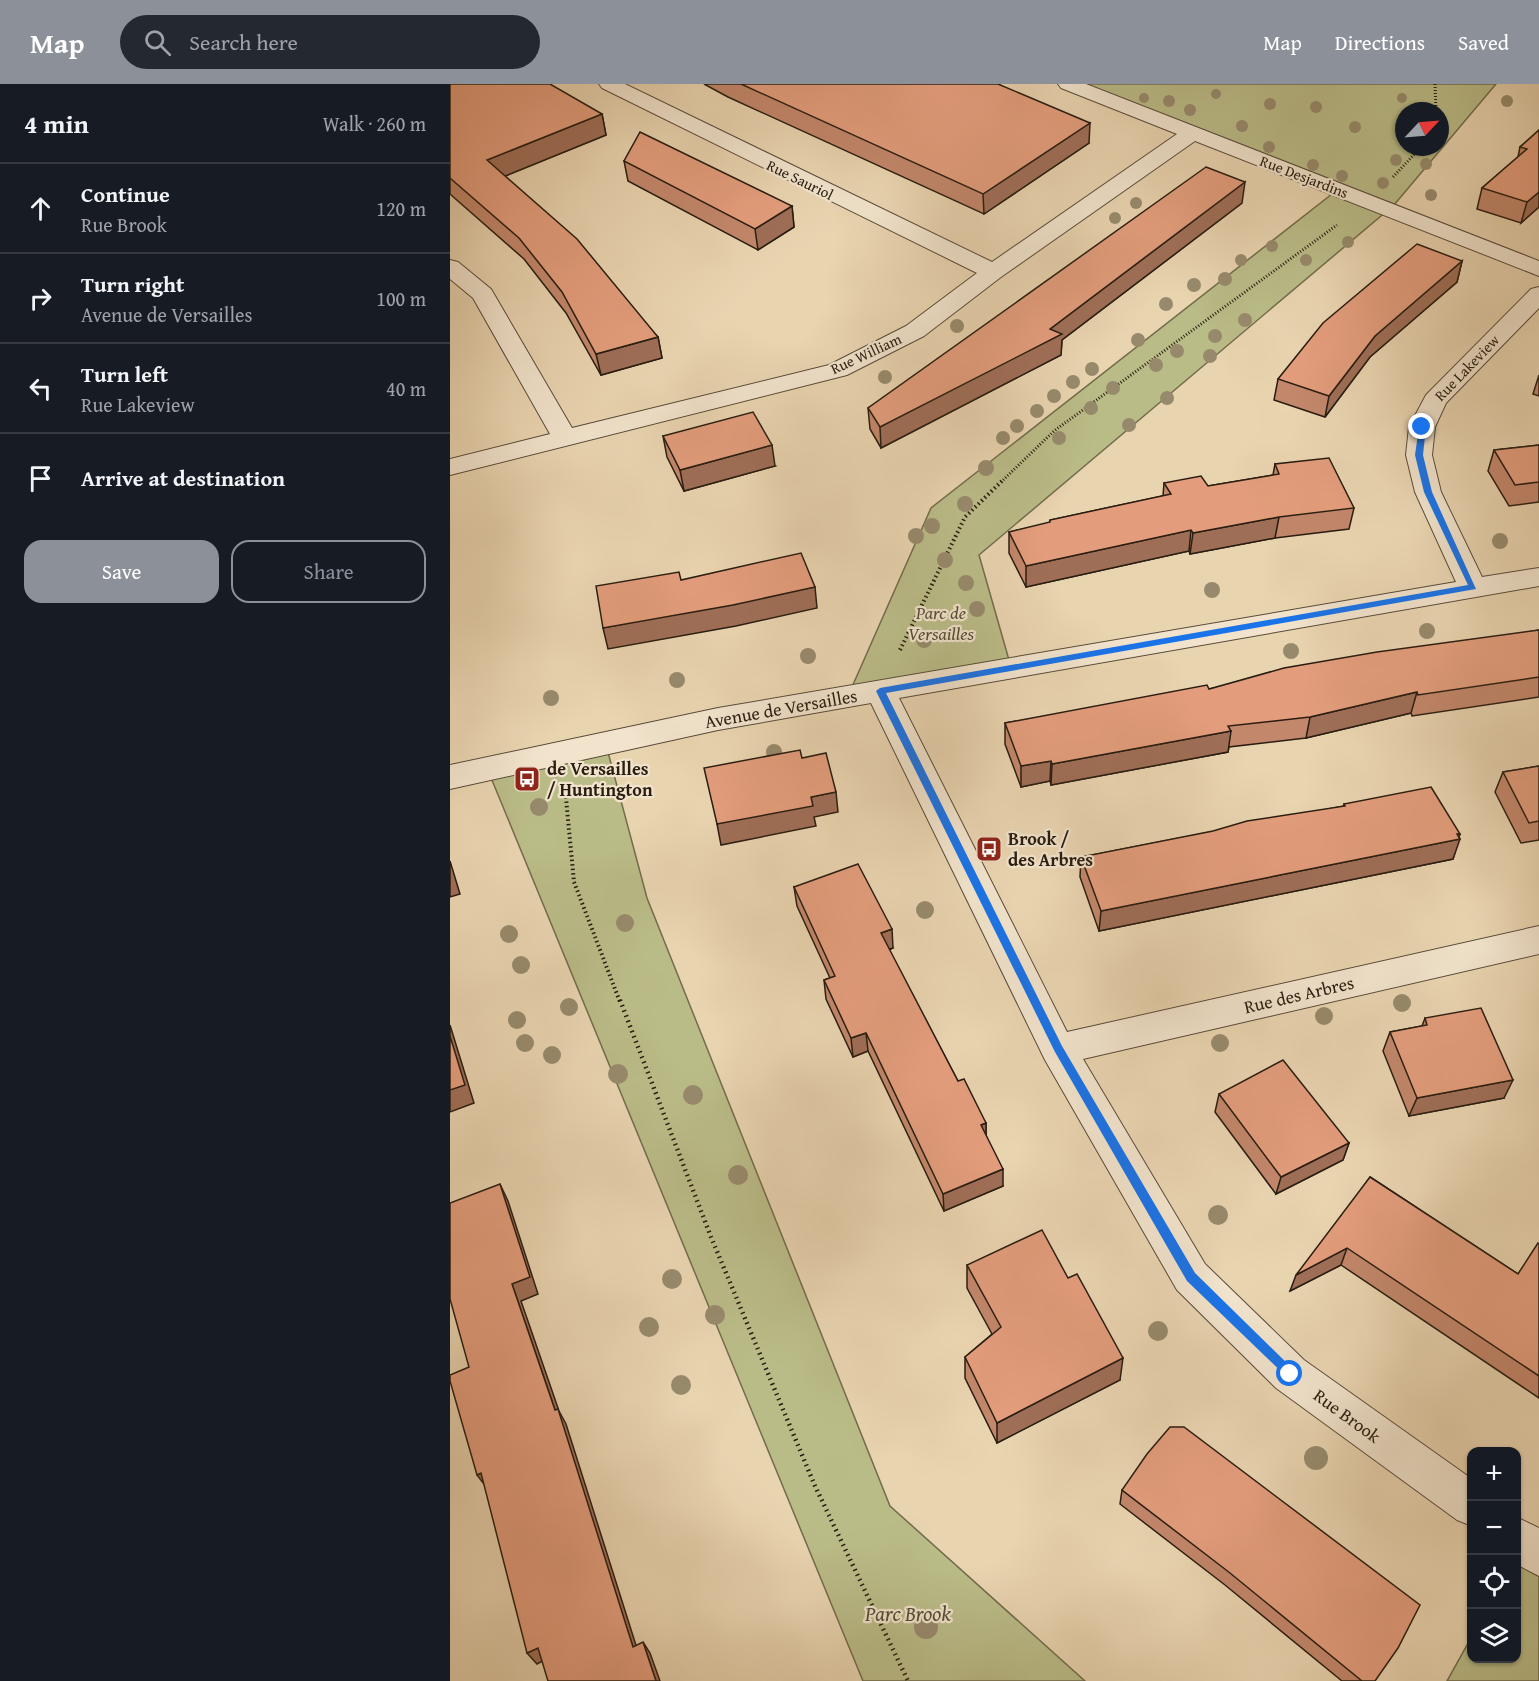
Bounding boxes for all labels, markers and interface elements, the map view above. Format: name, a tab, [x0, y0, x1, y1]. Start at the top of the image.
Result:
search box	[120, 15, 540, 69]
text: Map	[30, 22, 84, 63]
icon: search	[141, 26, 174, 59]
text: Search here	[189, 26, 298, 58]
text: Map	[1263, 27, 1302, 58]
text: Directions	[1335, 27, 1425, 58]
text: Saved	[1458, 27, 1509, 58]
north arrow	[1395, 102, 1449, 156]
text: 4 min	[24, 104, 89, 143]
text: Walk · 260 m	[323, 109, 426, 138]
street label: Rue Desjardins	[1257, 150, 1351, 203]
street label: Rue Sauriol	[763, 154, 837, 205]
text: Continue	[81, 178, 170, 210]
icon: ahead	[24, 192, 57, 225]
text: 120 m	[376, 194, 426, 223]
text: Rue Brook	[81, 210, 167, 239]
text: Turn right	[81, 268, 184, 300]
icon: right	[24, 282, 57, 315]
text: 100 m	[376, 284, 426, 313]
text: Avenue de Versailles	[81, 300, 252, 329]
street label: Rue William	[827, 328, 905, 379]
street label: Rue Lakeview	[1429, 329, 1504, 406]
text: Turn left	[81, 358, 168, 390]
icon: left	[24, 372, 57, 405]
text: 40 m	[386, 374, 426, 403]
text: Rue Lakeview	[81, 390, 195, 419]
route end	[1408, 413, 1434, 439]
icon: arrive	[24, 462, 57, 495]
text: Arrive at destination	[81, 462, 285, 494]
button: Save	[24, 540, 219, 603]
button: Share	[231, 540, 426, 603]
park label: Parc de Versailles	[908, 599, 974, 647]
street label: Avenue de Versailles	[703, 682, 859, 735]
place label: de Versailles / Huntington	[547, 755, 653, 803]
bus stop icon: de Versailles / Huntington	[512, 764, 542, 794]
place label: Brook / des Arbres	[1008, 825, 1093, 873]
bus stop icon: Brook / des Arbres	[974, 834, 1004, 864]
street label: Rue des Arbres	[1241, 969, 1357, 1020]
route start	[1276, 1360, 1302, 1386]
street label: Rue Brook	[1308, 1382, 1387, 1450]
map controls	[1467, 1447, 1521, 1663]
button: +	[1467, 1447, 1521, 1501]
button: −	[1467, 1501, 1521, 1555]
button: locate	[1467, 1555, 1521, 1609]
park label: Parc Brook	[864, 1598, 951, 1629]
button: layers	[1467, 1609, 1521, 1663]

